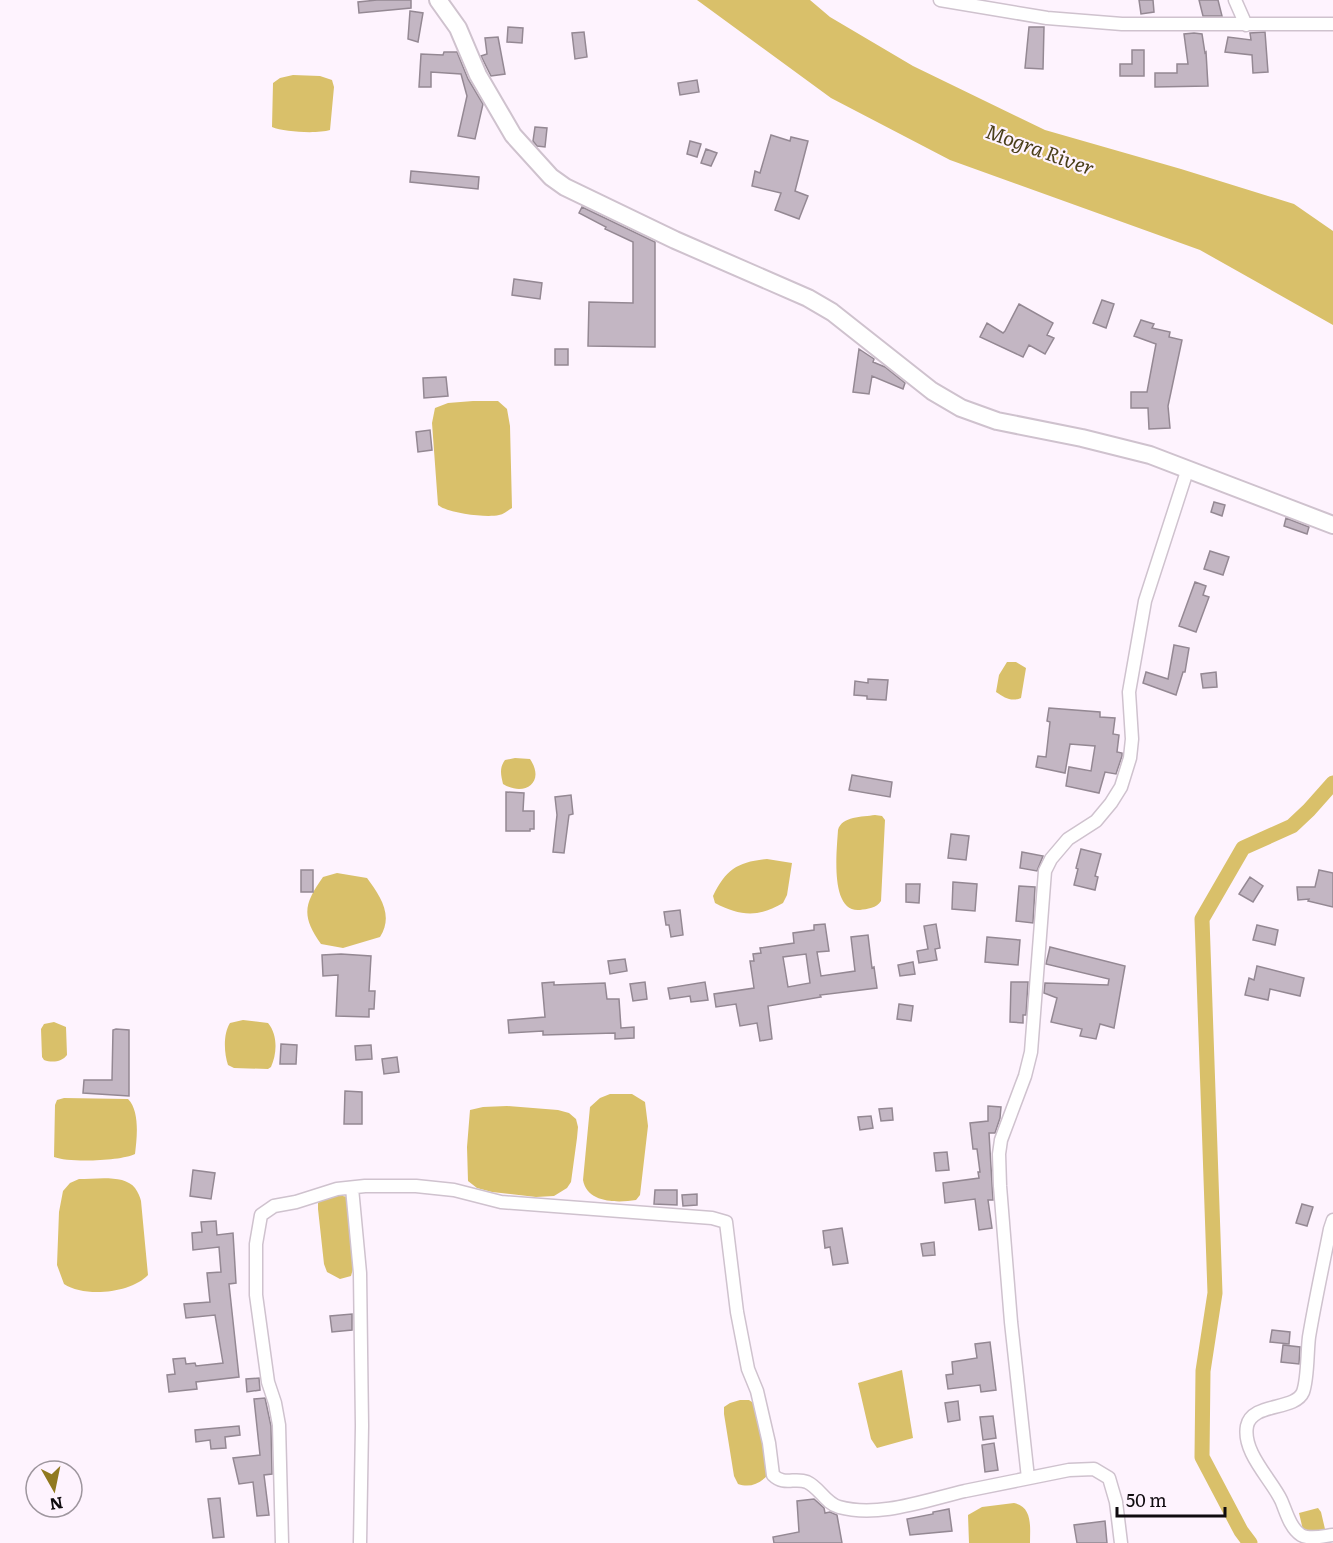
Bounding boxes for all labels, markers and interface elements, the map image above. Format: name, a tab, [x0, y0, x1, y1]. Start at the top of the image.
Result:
water label: Mogra River	[982, 115, 1099, 182]
north arrow	[24, 1459, 84, 1519]
scale bar	[1117, 1480, 1225, 1518]
text: 50 m	[1126, 1486, 1167, 1513]
text: N	[48, 1492, 65, 1518]

